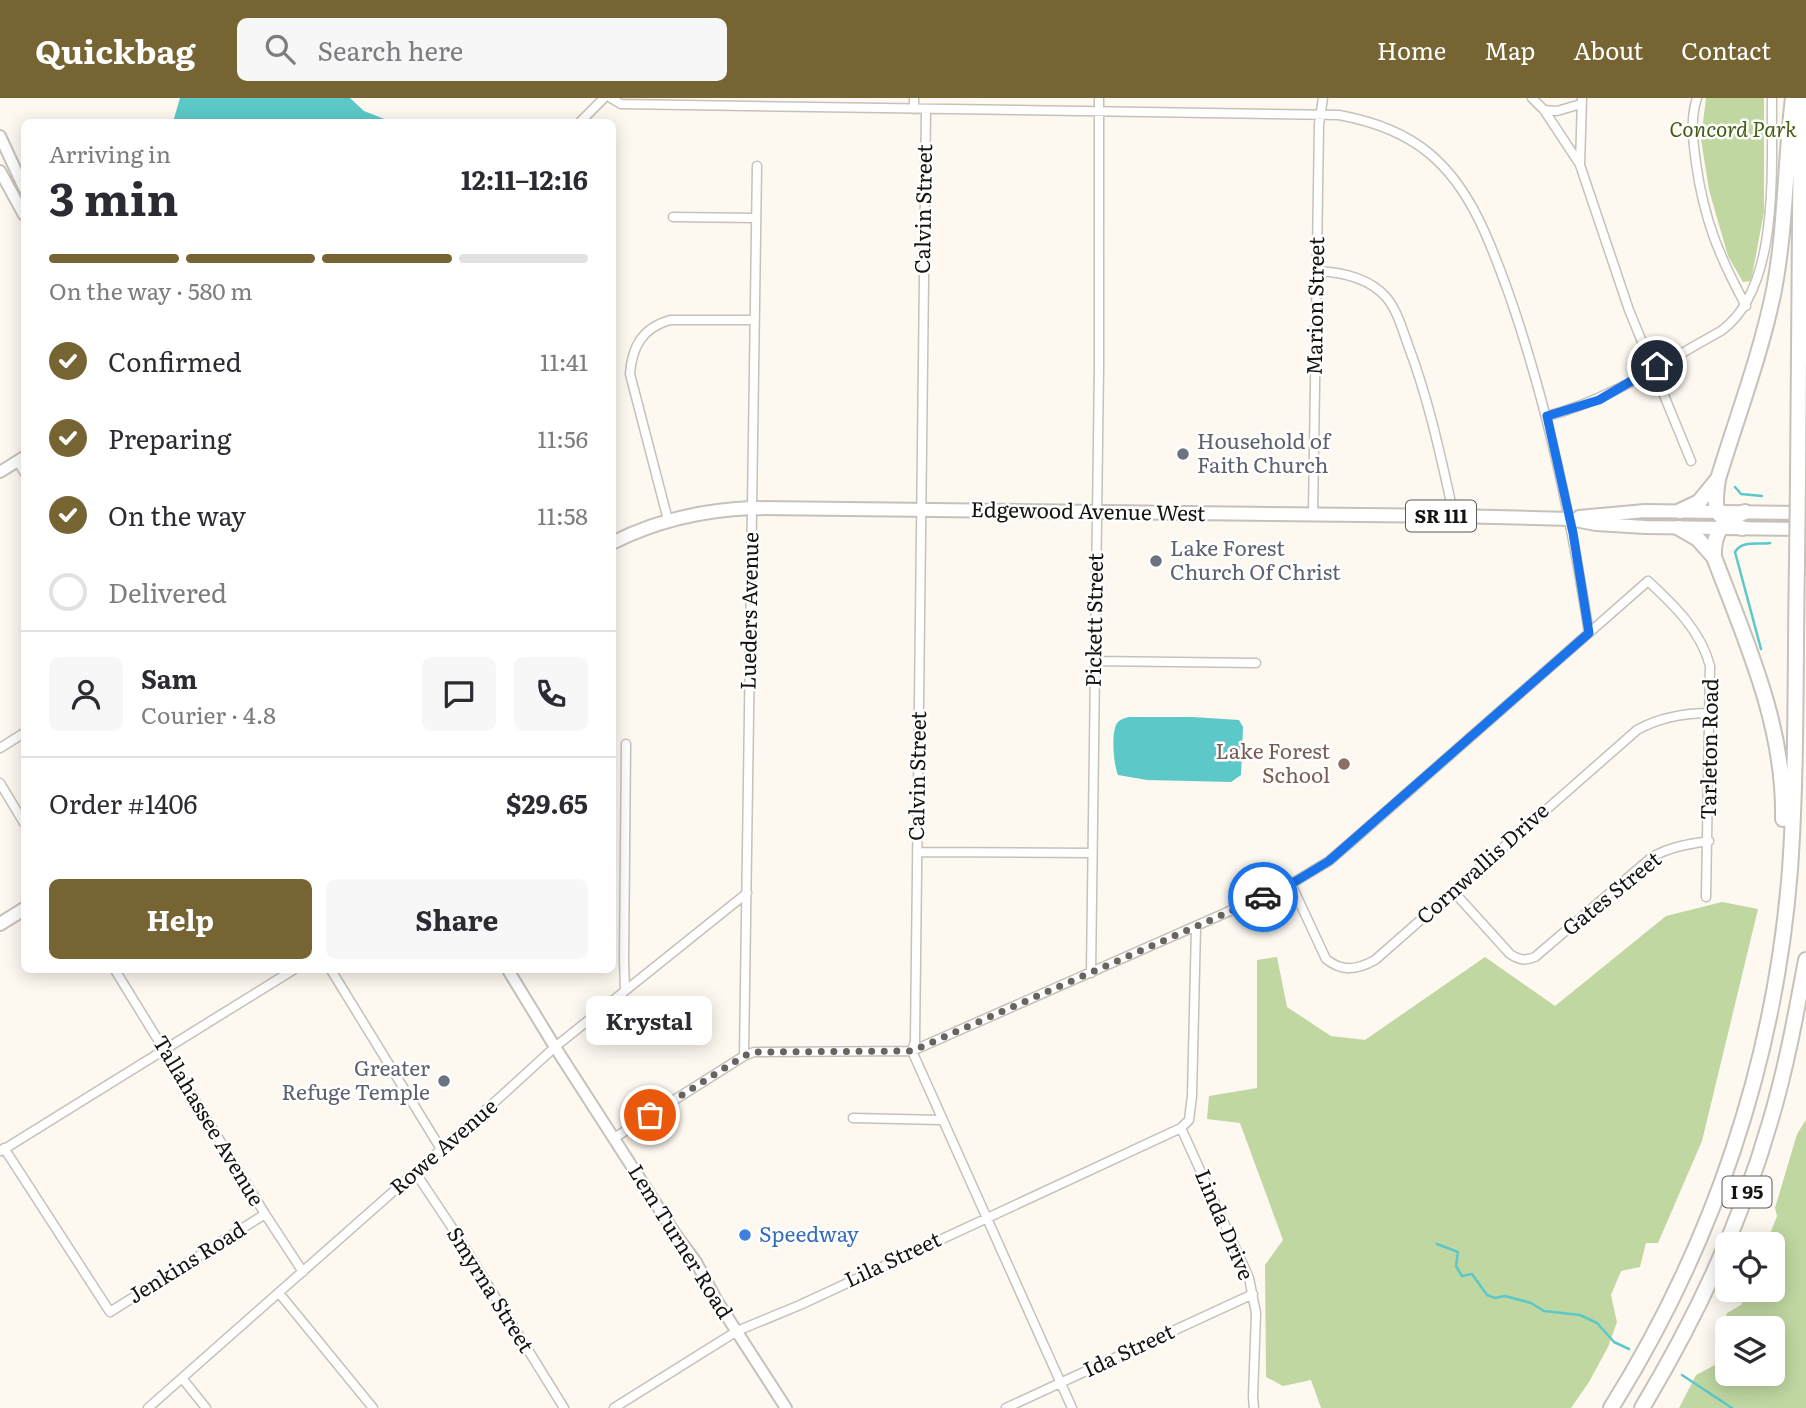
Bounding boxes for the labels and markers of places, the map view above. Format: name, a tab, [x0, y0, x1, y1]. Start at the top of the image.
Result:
pin	[1627, 336, 1687, 396]
place label: Household of Faith Church	[1197, 424, 1332, 479]
marker: Household of Faith Church	[1175, 446, 1191, 462]
place label: Lake Forest Church Of Christ	[1170, 531, 1341, 586]
marker: Lake Forest Church Of Christ	[1148, 553, 1164, 569]
place label: Lake Forest School	[1215, 734, 1331, 789]
marker: Lake Forest School	[1336, 756, 1352, 772]
callout: Krystal	[587, 996, 713, 1045]
place label: Greater Refuge Temple	[281, 1051, 430, 1106]
marker: Greater Refuge Temple	[436, 1073, 452, 1089]
pin	[620, 1085, 680, 1145]
place label: Speedway	[759, 1217, 860, 1248]
marker: Speedway	[737, 1227, 753, 1243]

